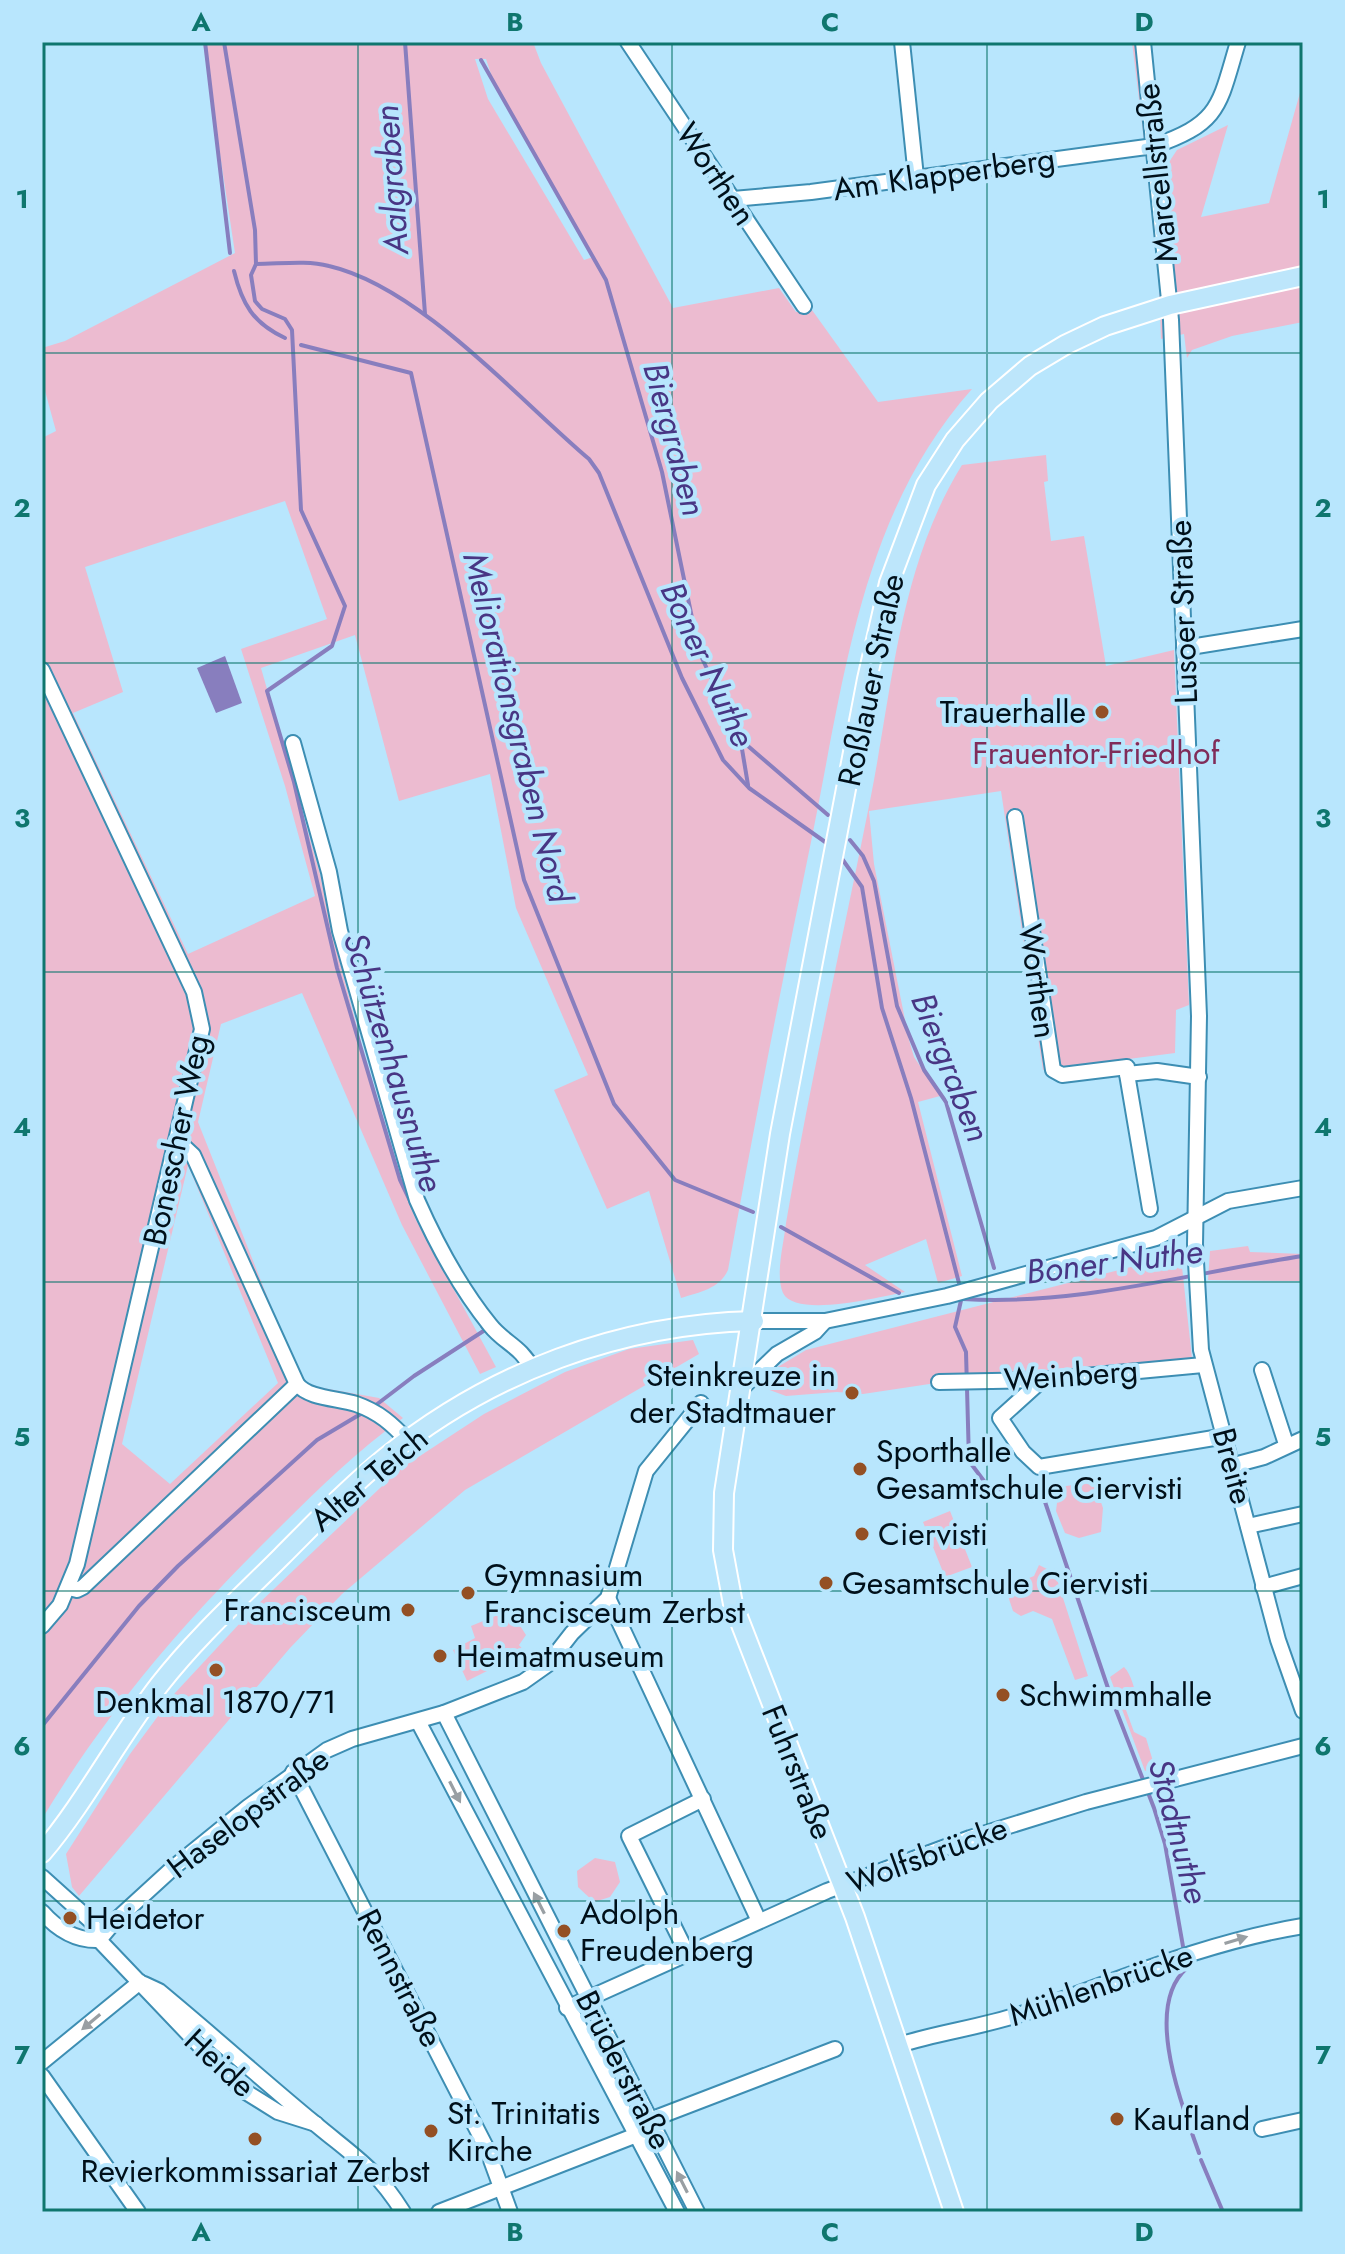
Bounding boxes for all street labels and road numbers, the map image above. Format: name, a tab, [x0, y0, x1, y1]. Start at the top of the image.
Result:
street label: Marcellstraße	[1125, 81, 1189, 265]
street label: Worthen	[665, 113, 767, 235]
street label: Am Klapperberg	[830, 136, 1058, 212]
street label: Lusoer Straße	[1157, 519, 1209, 705]
street label: Roßlauer Straße	[826, 569, 916, 791]
street label: Worthen	[1007, 921, 1069, 1041]
street label: Bonescher Weg	[131, 1030, 221, 1250]
street label: Weinberg	[1002, 1347, 1140, 1403]
street label: Alter Teich	[300, 1416, 438, 1542]
street label: Breite	[1201, 1423, 1265, 1509]
street label: Fuhrstraße	[750, 1698, 846, 1846]
street label: Haselopstraße	[157, 1737, 339, 1889]
street label: Wolfsbrücke	[840, 1805, 1014, 1905]
street label: Rennstraße	[346, 1901, 454, 2055]
street label: Mühlenbrücke	[1003, 1932, 1199, 2038]
street label: Brüderstraße	[564, 1983, 684, 2157]
street label: Heide	[174, 2018, 266, 2108]

